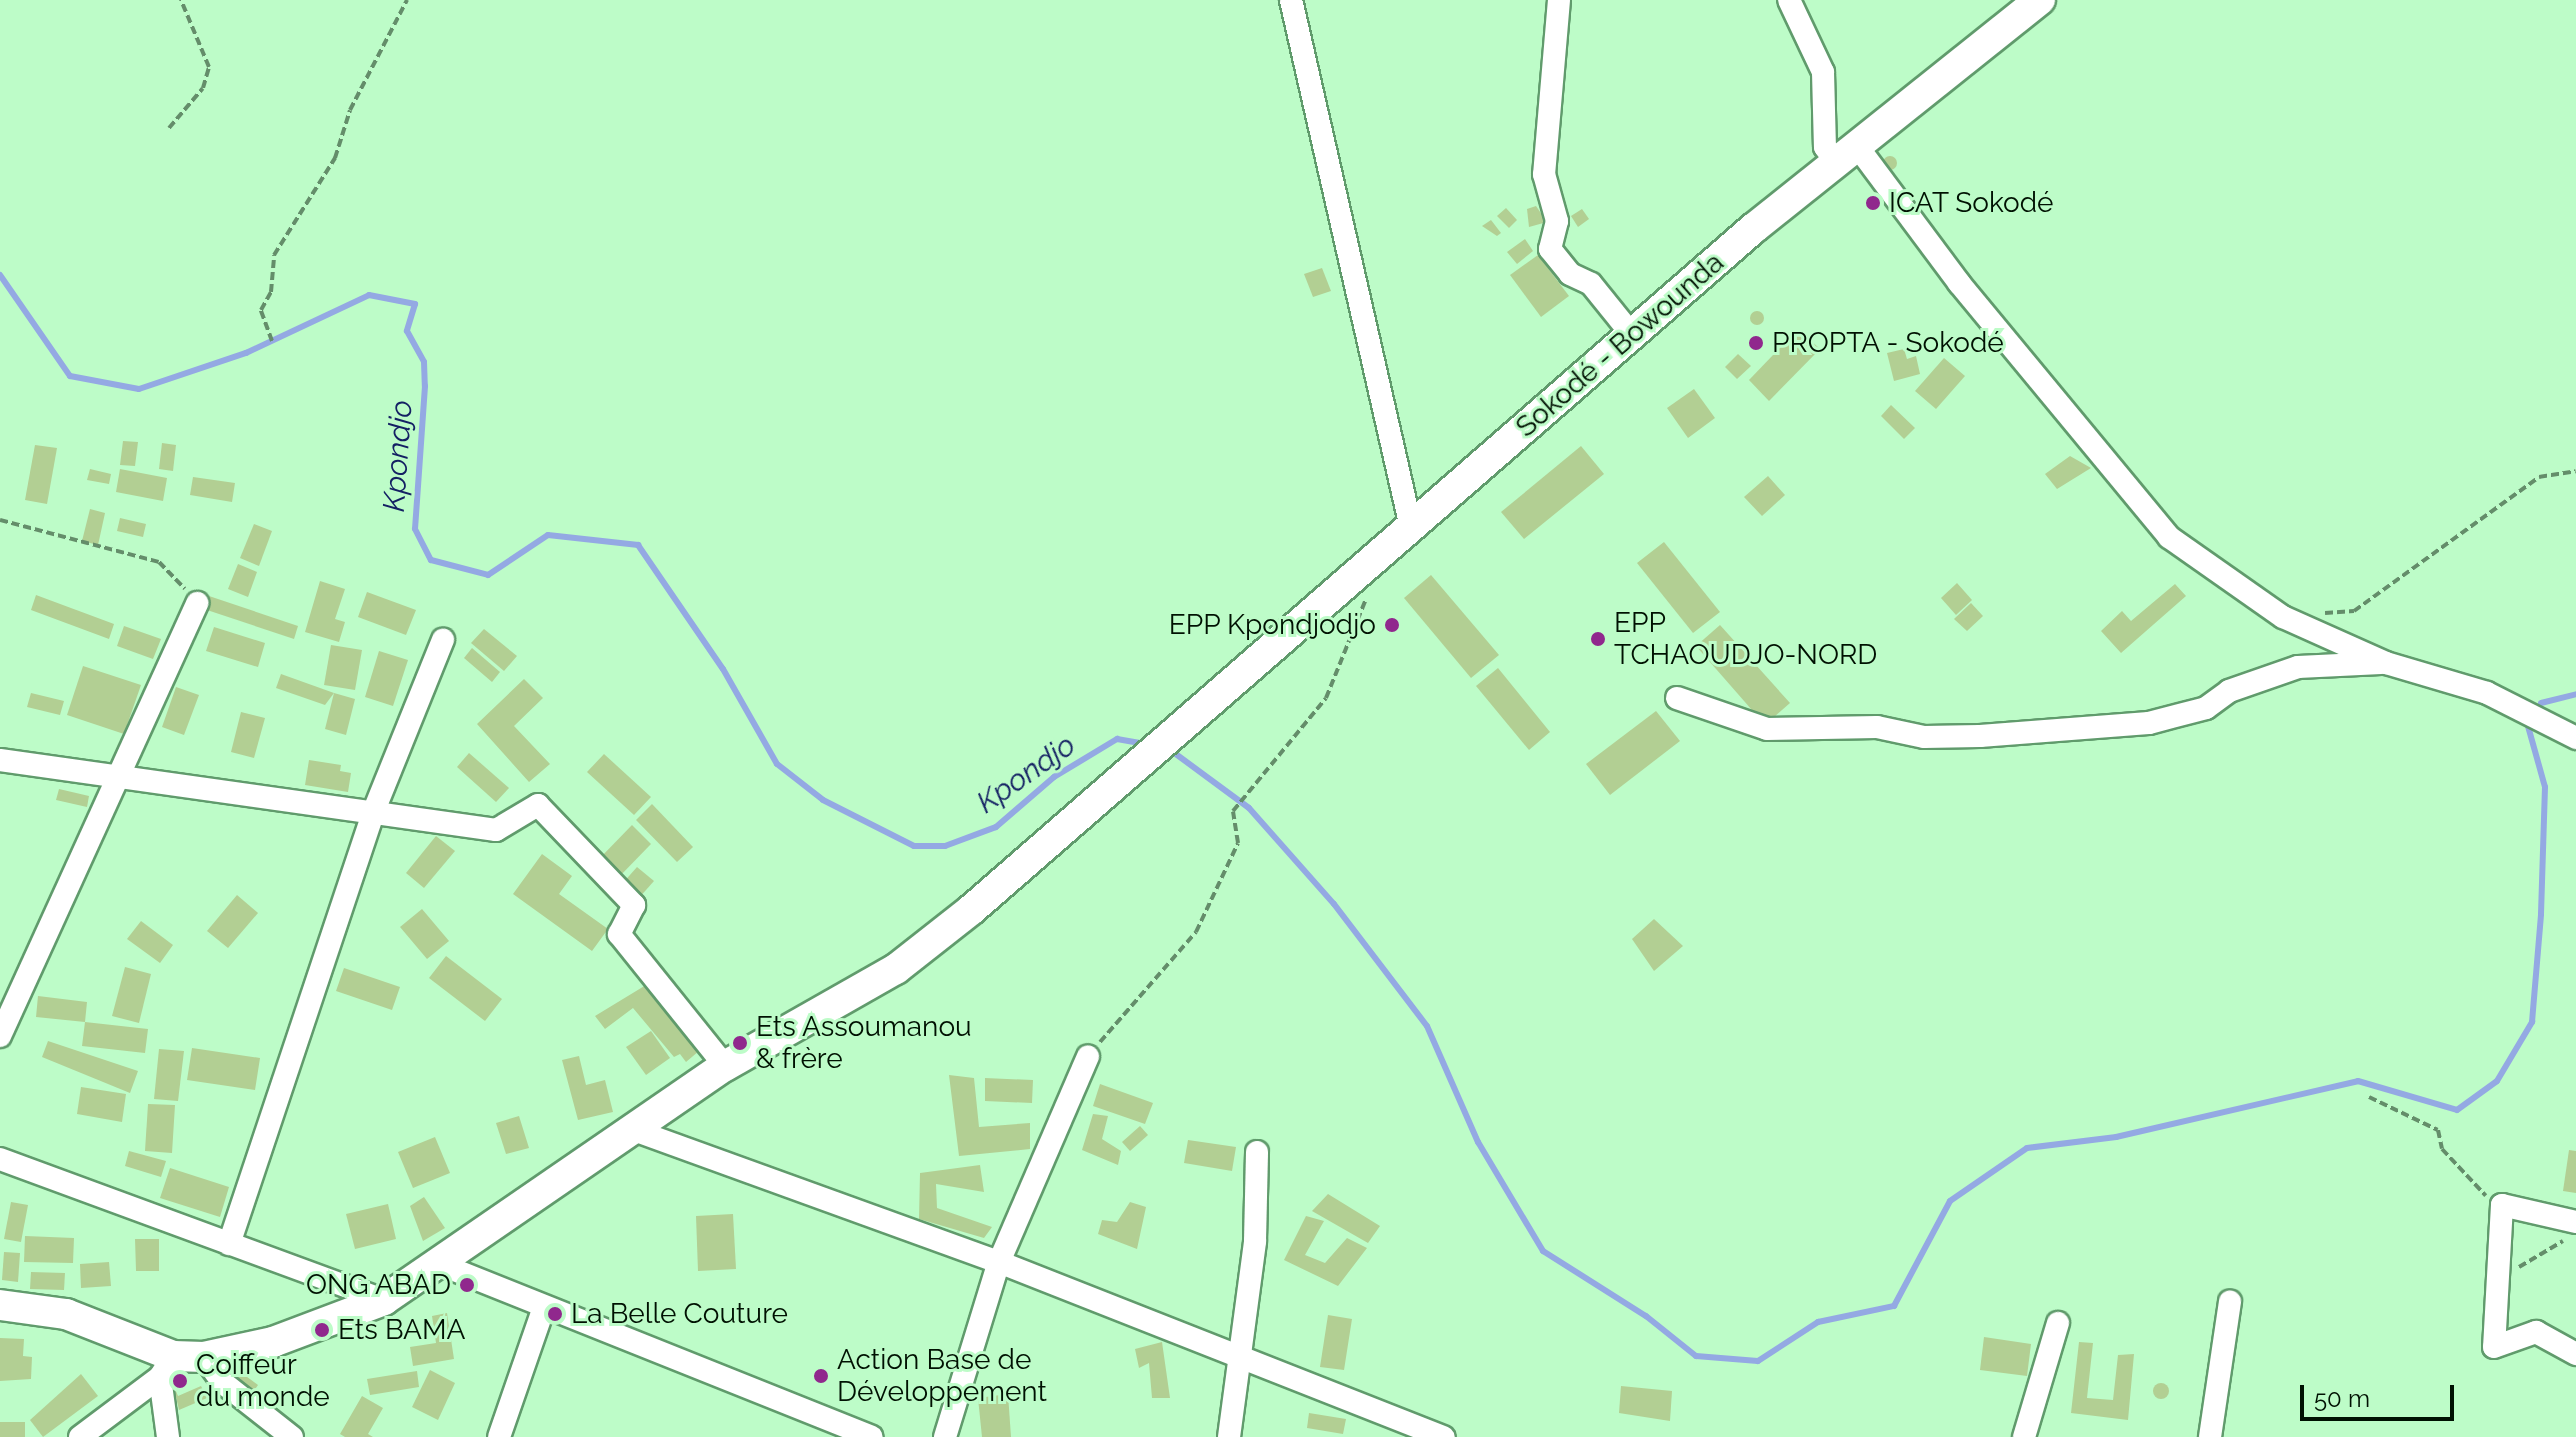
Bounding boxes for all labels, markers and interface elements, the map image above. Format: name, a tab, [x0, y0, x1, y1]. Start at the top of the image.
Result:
place label: ICAT Sokodé	[1889, 186, 2054, 220]
marker: ICAT Sokodé	[1864, 194, 1882, 212]
street label: Sokodé - Bowounda	[1509, 246, 1731, 444]
place label: PROPTA - Sokodé	[1772, 326, 2005, 360]
marker: PROPTA - Sokodé	[1747, 334, 1765, 352]
water label: Kpondjo	[376, 399, 420, 513]
place label: EPP TCHAOUDJO-NORD	[1614, 606, 1877, 672]
place label: EPP Kpondjodjo	[1168, 608, 1376, 642]
marker: EPP Kpondjodjo	[1383, 616, 1401, 634]
marker: EPP TCHAOUDJO-NORD	[1589, 630, 1607, 648]
water label: Kpondjo	[970, 727, 1082, 821]
place label: Ets Assoumanou & frère	[756, 1010, 973, 1076]
marker: Ets Assoumanou & frère	[731, 1034, 749, 1052]
place label: ONG ABAD	[305, 1268, 451, 1302]
marker: ONG ABAD	[458, 1276, 476, 1294]
place label: La Belle Couture	[571, 1297, 788, 1331]
marker: La Belle Couture	[546, 1305, 564, 1323]
place label: Ets BAMA	[338, 1313, 466, 1347]
marker: Ets BAMA	[313, 1321, 331, 1339]
place label: Action Base de Développement	[837, 1343, 1047, 1409]
place label: Coiffeur du monde	[196, 1348, 330, 1414]
marker: Action Base de Développement	[812, 1367, 830, 1385]
scale bar	[2304, 1369, 2458, 1419]
marker: Coiffeur du monde	[171, 1372, 189, 1390]
text: 50 m	[2314, 1384, 2370, 1413]

